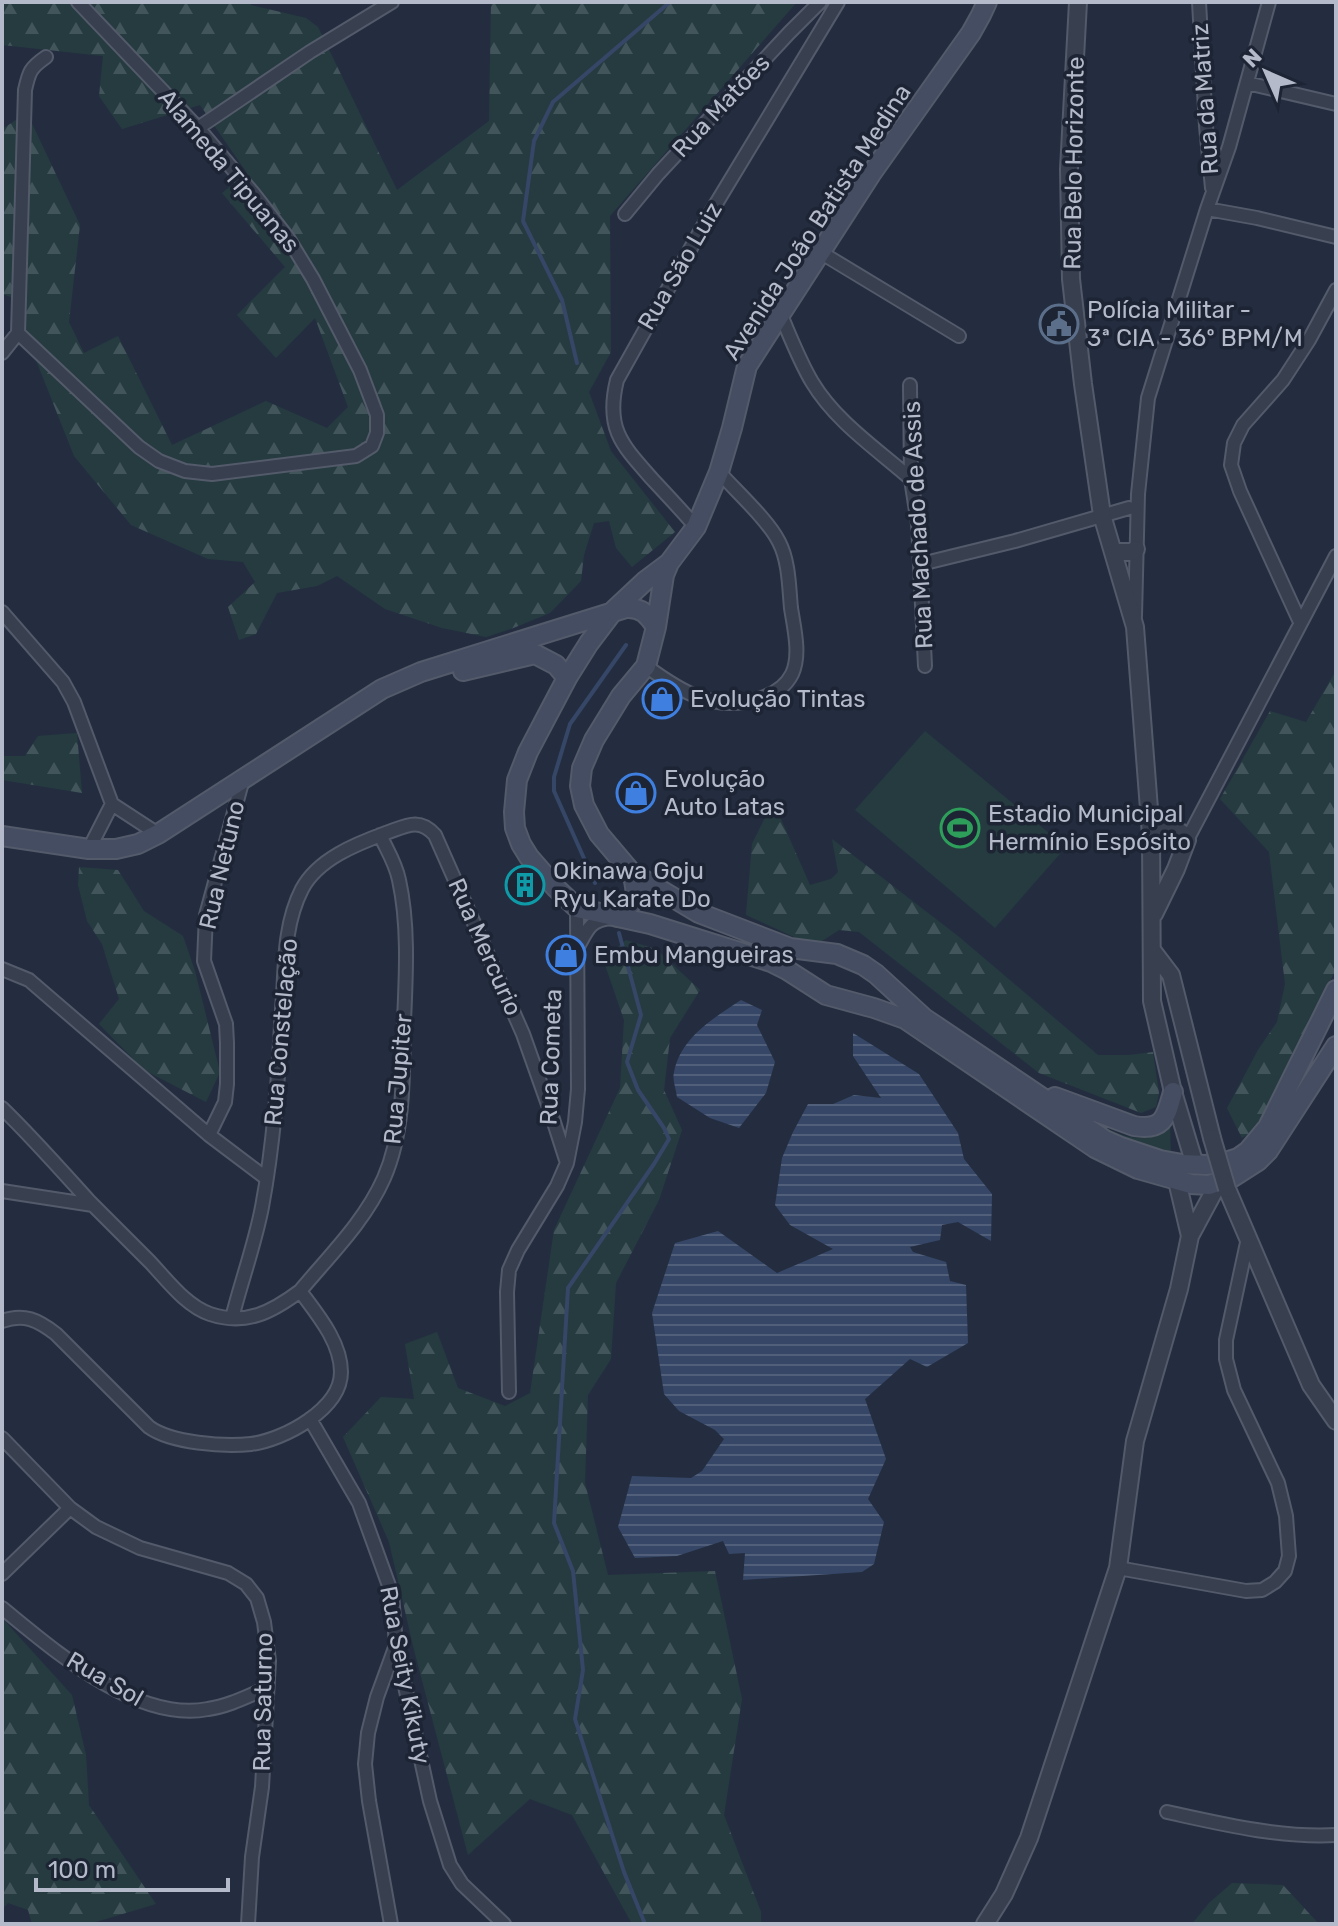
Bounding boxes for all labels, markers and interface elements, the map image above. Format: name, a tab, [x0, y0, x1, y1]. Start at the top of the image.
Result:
street label: Rua da Matriz	[1186, 22, 1224, 176]
north arrow	[1226, 32, 1306, 112]
text: N	[1237, 43, 1267, 73]
street label: Rua Matões	[666, 49, 776, 163]
street label: Rua Belo Horizonte	[1058, 56, 1090, 270]
street label: Avenida João Batista Medina	[717, 79, 917, 365]
street label: Alameda Tipuanas	[153, 84, 305, 258]
street label: Rua São Luiz	[632, 197, 728, 335]
place label: Polícia Militar - 3ª CIA - 36º BPM/M	[1087, 296, 1303, 352]
public building icon: Polícia Militar - 3ª CIA - 36º BPM/M	[1038, 303, 1080, 345]
street label: Rua Machado de Assis	[898, 400, 938, 650]
shop icon: Evolução Tintas	[641, 678, 683, 720]
place label: Evolução Tintas	[690, 685, 866, 713]
place label: Evolução Auto Latas	[664, 765, 785, 821]
shop icon: Evolução Auto Latas	[615, 772, 657, 814]
street label: Rua Netuno	[194, 798, 250, 932]
place label: Estadio Municipal Hermínio Espósito	[988, 800, 1191, 856]
sports icon: Estadio Municipal Hermínio Espósito	[939, 807, 981, 849]
place label: Okinawa Goju Ryu Karate Do	[553, 857, 711, 913]
building icon: Okinawa Goju Ryu Karate Do	[504, 864, 546, 906]
street label: Rua Mercurio	[442, 874, 528, 1020]
shop icon: Embu Mangueiras	[545, 934, 587, 976]
street label: Rua Constelação	[259, 937, 303, 1127]
place label: Embu Mangueiras	[594, 941, 794, 969]
street label: Rua Cometa	[535, 988, 567, 1126]
street label: Rua Jupiter	[378, 1013, 418, 1145]
street label: Rua Seity Kikuty	[374, 1583, 436, 1767]
street label: Rua Saturno	[248, 1632, 278, 1772]
street label: Rua Sol	[62, 1646, 148, 1712]
scale bar	[36, 1842, 228, 1892]
text: 100 m	[48, 1856, 116, 1884]

